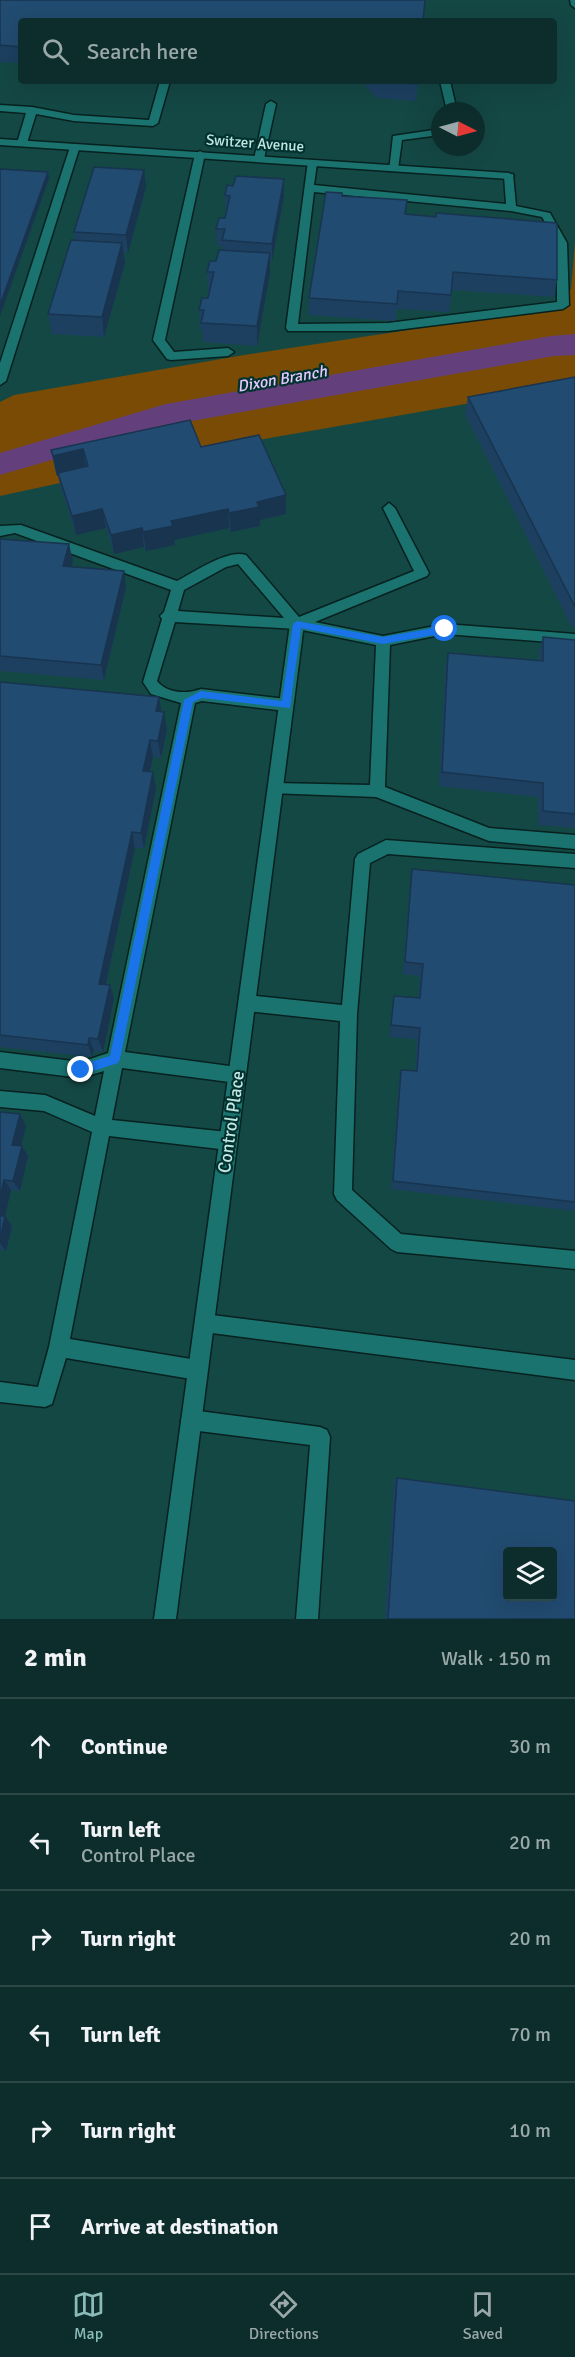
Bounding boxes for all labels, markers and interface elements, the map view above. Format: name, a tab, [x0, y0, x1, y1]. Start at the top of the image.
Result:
search box	[18, 18, 557, 84]
icon: search	[39, 35, 72, 68]
text: Search here	[87, 38, 198, 65]
north arrow	[431, 102, 485, 156]
street label: Switzer Avenue	[205, 131, 305, 155]
water label: Dixon Branch	[236, 361, 330, 397]
route start	[431, 615, 457, 641]
route end	[67, 1056, 93, 1082]
street label: Control Place	[213, 1069, 249, 1175]
map controls	[503, 1547, 557, 1601]
button: layers	[503, 1547, 557, 1601]
text: 2 min	[24, 1642, 87, 1674]
text: Walk · 150 m	[441, 1646, 551, 1671]
icon: ahead	[24, 1730, 57, 1763]
text: Continue	[81, 1733, 168, 1760]
text: 30 m	[509, 1734, 551, 1759]
text: Turn left	[81, 1816, 161, 1843]
icon: left	[24, 1826, 57, 1859]
text: 20 m	[509, 1830, 551, 1855]
text: Control Place	[81, 1843, 196, 1868]
icon: right	[24, 1922, 57, 1955]
text: Turn right	[81, 1925, 176, 1952]
text: 20 m	[509, 1926, 551, 1951]
icon: left	[24, 2018, 57, 2051]
text: Turn left	[81, 2021, 161, 2048]
text: 70 m	[509, 2022, 551, 2047]
icon: right	[24, 2114, 57, 2147]
text: Turn right	[81, 2117, 176, 2144]
text: 10 m	[509, 2118, 551, 2143]
icon: arrive	[24, 2210, 57, 2243]
text: Arrive at destination	[81, 2213, 278, 2240]
tab: Map	[72, 2288, 105, 2344]
tab: Directions	[249, 2288, 319, 2344]
tab: Saved	[463, 2288, 503, 2344]

